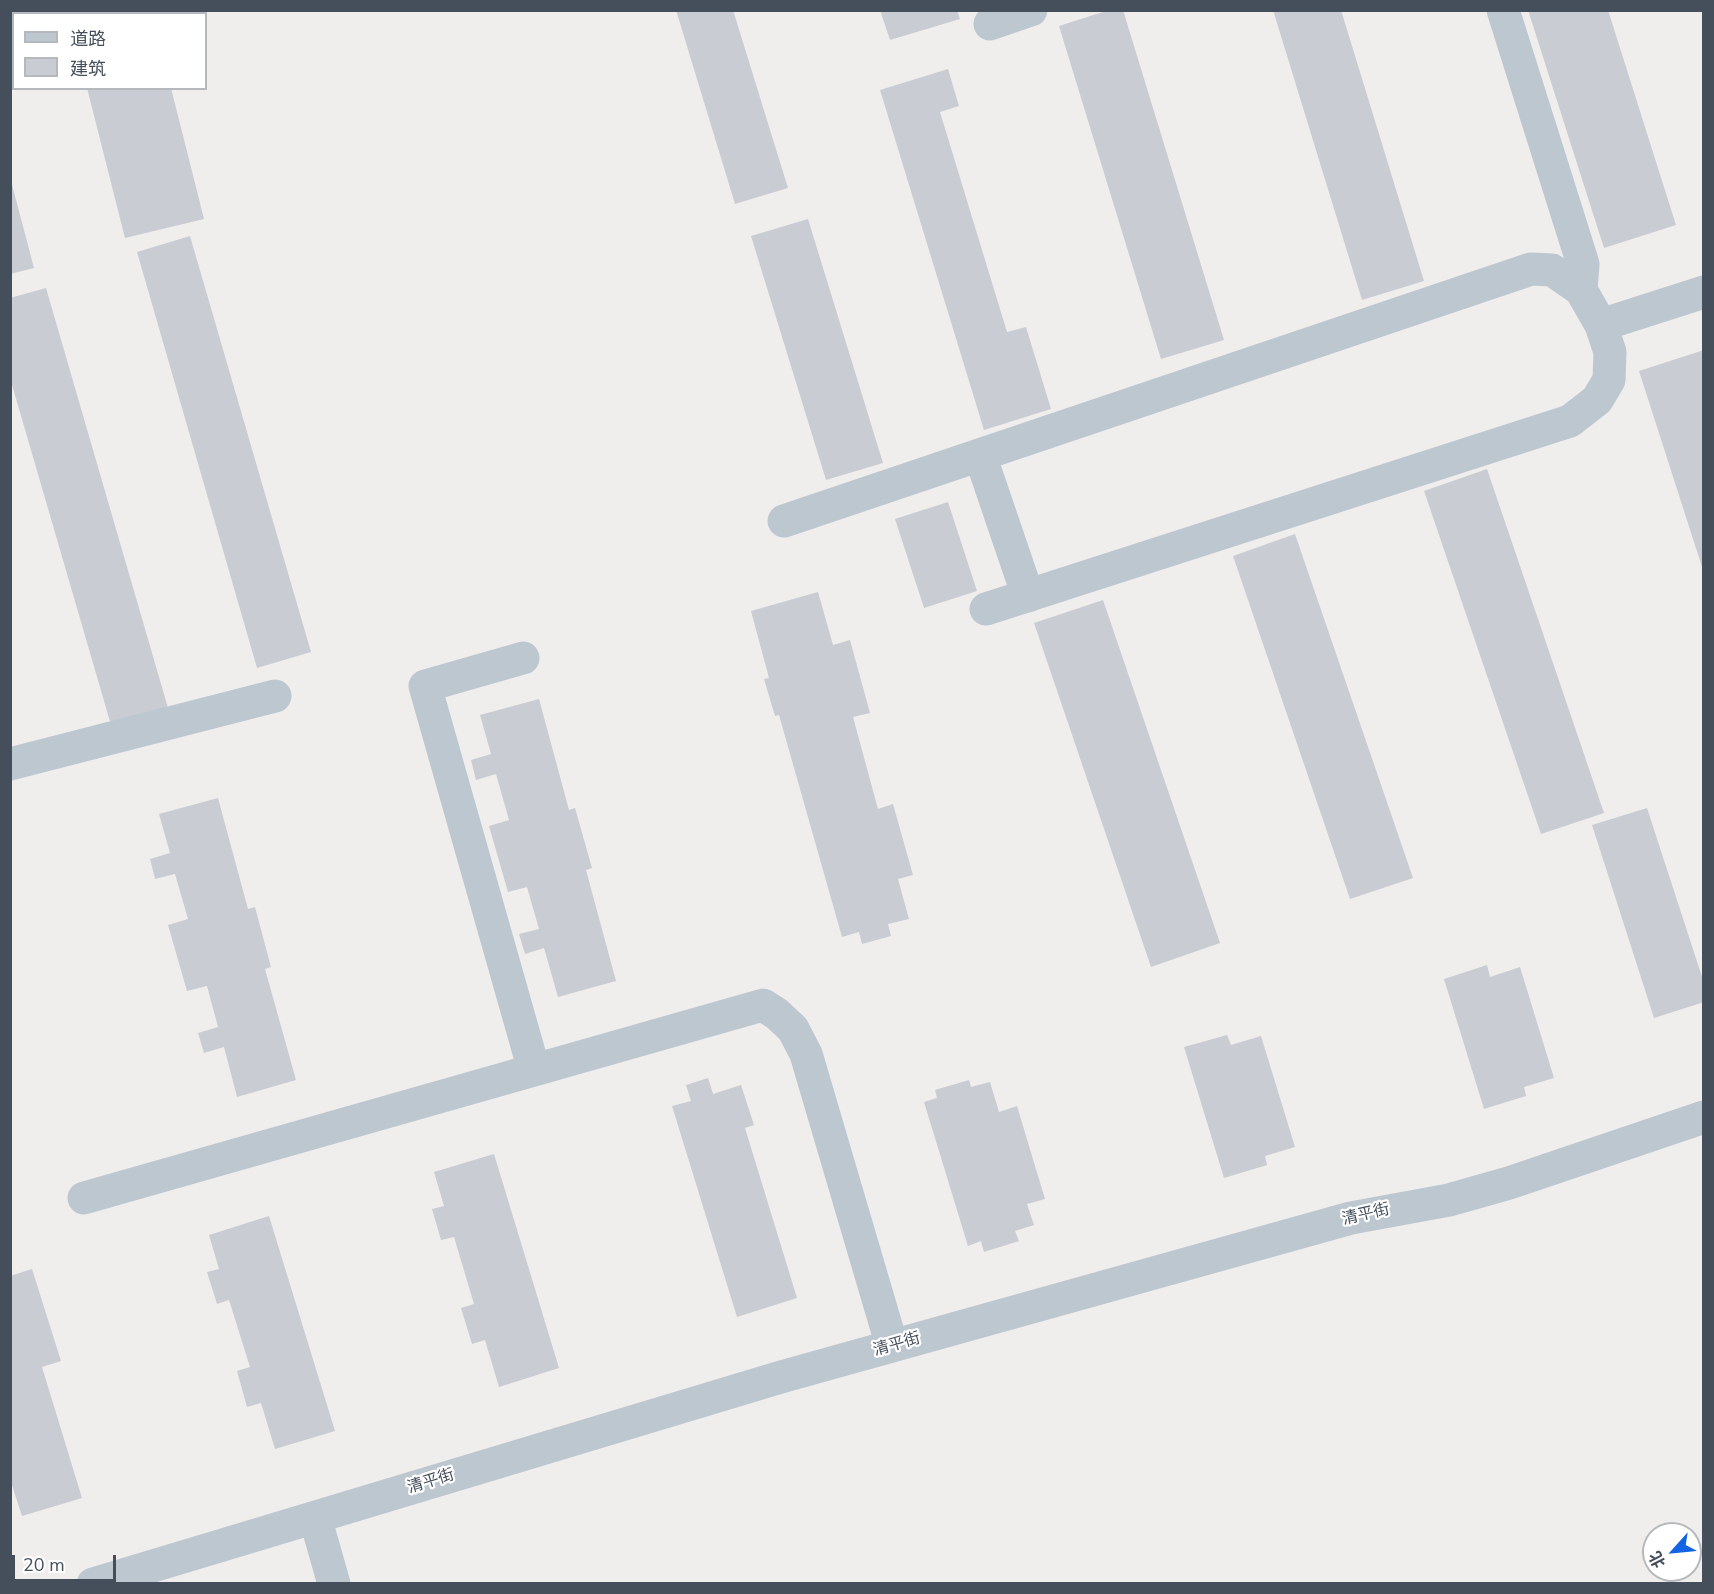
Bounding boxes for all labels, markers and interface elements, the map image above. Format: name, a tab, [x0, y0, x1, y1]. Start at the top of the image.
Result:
legend	[12, 12, 207, 90]
text: 道路	[70, 27, 106, 51]
text: 建筑	[70, 57, 106, 81]
street label: 清平街	[1340, 1200, 1392, 1230]
street label: 清平街	[871, 1329, 923, 1361]
street label: 清平街	[405, 1466, 457, 1498]
north arrow	[1642, 1522, 1702, 1582]
scale bar	[15, 1543, 118, 1581]
text: 北	[1644, 1547, 1671, 1571]
text: 20 m	[23, 1553, 65, 1577]

